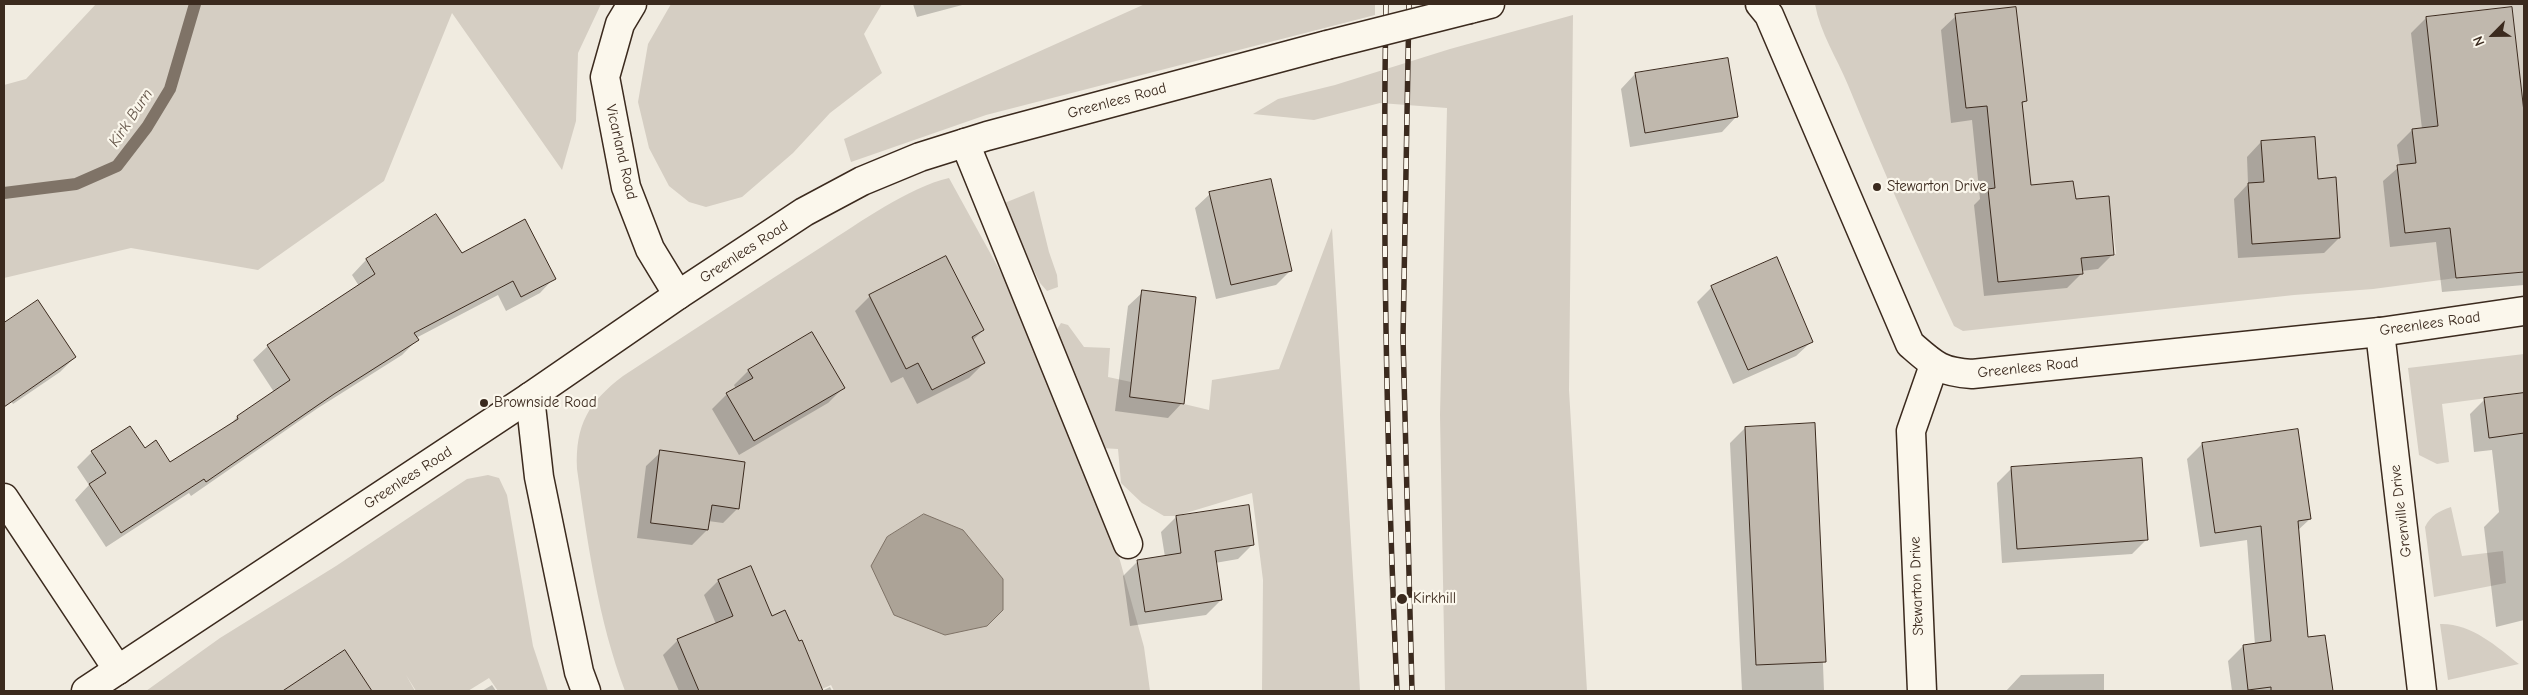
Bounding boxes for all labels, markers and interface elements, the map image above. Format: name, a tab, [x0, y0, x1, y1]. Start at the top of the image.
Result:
north arrow	[2468, 10, 2518, 60]
text: N	[2469, 34, 2488, 49]
street label: Greenlees Road	[1066, 79, 1168, 123]
water label: Kirk Burn	[105, 85, 157, 151]
street label: Vicarland Road	[601, 103, 641, 201]
place label: Stewarton Drive	[1887, 178, 1986, 196]
marker: Stewarton Drive	[1871, 181, 1883, 193]
street label: Greenlees Road	[696, 217, 792, 287]
street label: Greenlees Road	[2378, 308, 2482, 340]
street label: Greenlees Road	[1976, 354, 2080, 382]
place label: Brownside Road	[494, 394, 597, 412]
marker: Brownside Road	[478, 397, 490, 409]
street label: Greenlees Road	[360, 443, 456, 513]
street label: Grenville Drive	[2386, 464, 2416, 558]
street label: Stewarton Drive	[1906, 536, 1928, 636]
place label: Kirkhill	[1413, 590, 1456, 608]
marker: Kirkhill	[1395, 592, 1409, 606]

